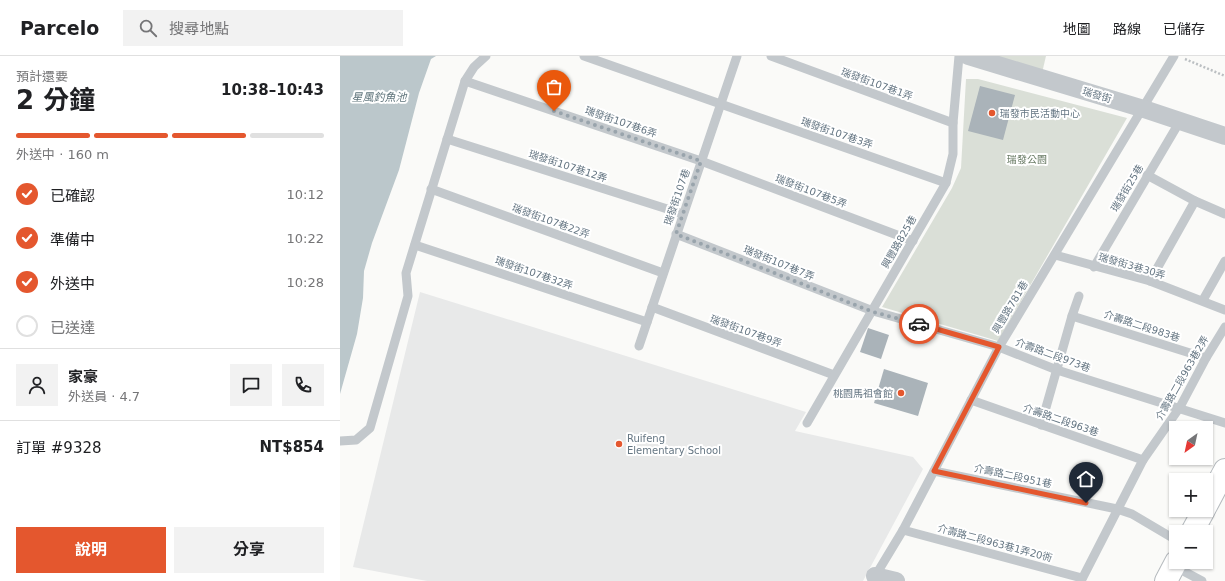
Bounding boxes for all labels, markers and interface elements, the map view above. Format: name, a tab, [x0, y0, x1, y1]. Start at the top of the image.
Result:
search box	[123, 10, 403, 46]
text: Parcelo	[20, 17, 99, 39]
icon: search	[137, 17, 159, 39]
text: 搜尋地點	[169, 20, 229, 38]
text: 地圖	[1063, 21, 1091, 37]
text: 路線	[1113, 21, 1141, 37]
text: 已儲存	[1163, 21, 1205, 37]
street label: 瑞發街107巷1弄	[840, 66, 914, 102]
text: 預計還要	[16, 69, 68, 84]
pin	[537, 70, 571, 111]
icon: bag	[543, 76, 565, 98]
text: 10:38–10:43	[221, 81, 324, 99]
text: 2 分鐘	[16, 85, 95, 115]
street label: 瑞發街	[1081, 85, 1113, 105]
water label: 星風釣魚池	[352, 91, 407, 104]
street label: 瑞發街107巷6弄	[584, 105, 658, 139]
marker: 瑞發市民活動中心	[987, 108, 997, 118]
place label: 瑞發市民活動中心	[1000, 108, 1080, 119]
street label: 瑞發街107巷3弄	[800, 116, 874, 150]
text: 外送中 · 160 m	[16, 147, 109, 162]
street label: 瑞發街107巷12弄	[527, 148, 609, 184]
park label: 瑞發公園	[1007, 154, 1047, 165]
street label: 瑞發街25巷	[1109, 163, 1145, 213]
street label: 瑞發街107巷	[662, 167, 692, 227]
street label: 瑞發街107巷5弄	[774, 172, 848, 210]
icon: check	[16, 183, 38, 205]
text: 已確認	[50, 187, 95, 205]
text: 10:12	[287, 187, 324, 202]
street label: 瑞發街107巷22弄	[511, 202, 591, 240]
street label: 興豐路825巷	[879, 214, 919, 270]
icon: check	[16, 227, 38, 249]
text: 準備中	[50, 231, 95, 249]
text: 10:22	[287, 231, 324, 246]
street label: 瑞發街107巷7弄	[742, 244, 816, 282]
street label: 瑞發街3巷30弄	[1097, 251, 1167, 281]
street label: 瑞發街107巷32弄	[494, 254, 574, 292]
icon: check	[16, 271, 38, 293]
text: 外送中	[50, 275, 95, 293]
text: 10:28	[287, 275, 324, 290]
street label: 興豐路781巷	[990, 279, 1030, 335]
courier	[899, 304, 939, 344]
street label: 介壽路二段983巷	[1103, 309, 1181, 343]
street label: 瑞發街107巷9弄	[709, 313, 783, 349]
icon: car	[908, 313, 930, 335]
text: 已送達	[50, 319, 95, 337]
street label: 介壽路二段963巷2弄	[1153, 334, 1211, 422]
street label: 介壽路二段973巷	[1014, 336, 1092, 374]
button: person	[16, 364, 58, 406]
button: chat	[230, 364, 272, 406]
button: phone	[282, 364, 324, 406]
text: 家豪	[68, 368, 98, 386]
place label: 桃園馬祖會館	[833, 388, 893, 399]
marker: 桃園馬祖會館	[896, 388, 906, 398]
text: 外送員 · 4.7	[68, 389, 140, 404]
street label: 介壽路二段963巷	[1022, 402, 1100, 438]
north arrow	[1169, 421, 1213, 465]
map controls	[1169, 421, 1213, 569]
place label: Ruifeng Elementary School	[627, 433, 721, 456]
text: NT$854	[259, 438, 324, 456]
text: 訂單 #9328	[16, 439, 102, 457]
marker: Ruifeng Elementary School	[614, 439, 624, 449]
street label: 介壽路二段951巷	[973, 462, 1053, 490]
pin	[1069, 462, 1103, 503]
icon: home	[1075, 468, 1097, 490]
button: +	[1169, 473, 1213, 517]
street label: 介壽路二段963巷1弄20衖	[936, 522, 1054, 564]
button: −	[1169, 525, 1213, 569]
button: 說明	[16, 527, 166, 573]
button: 分享	[174, 527, 324, 573]

